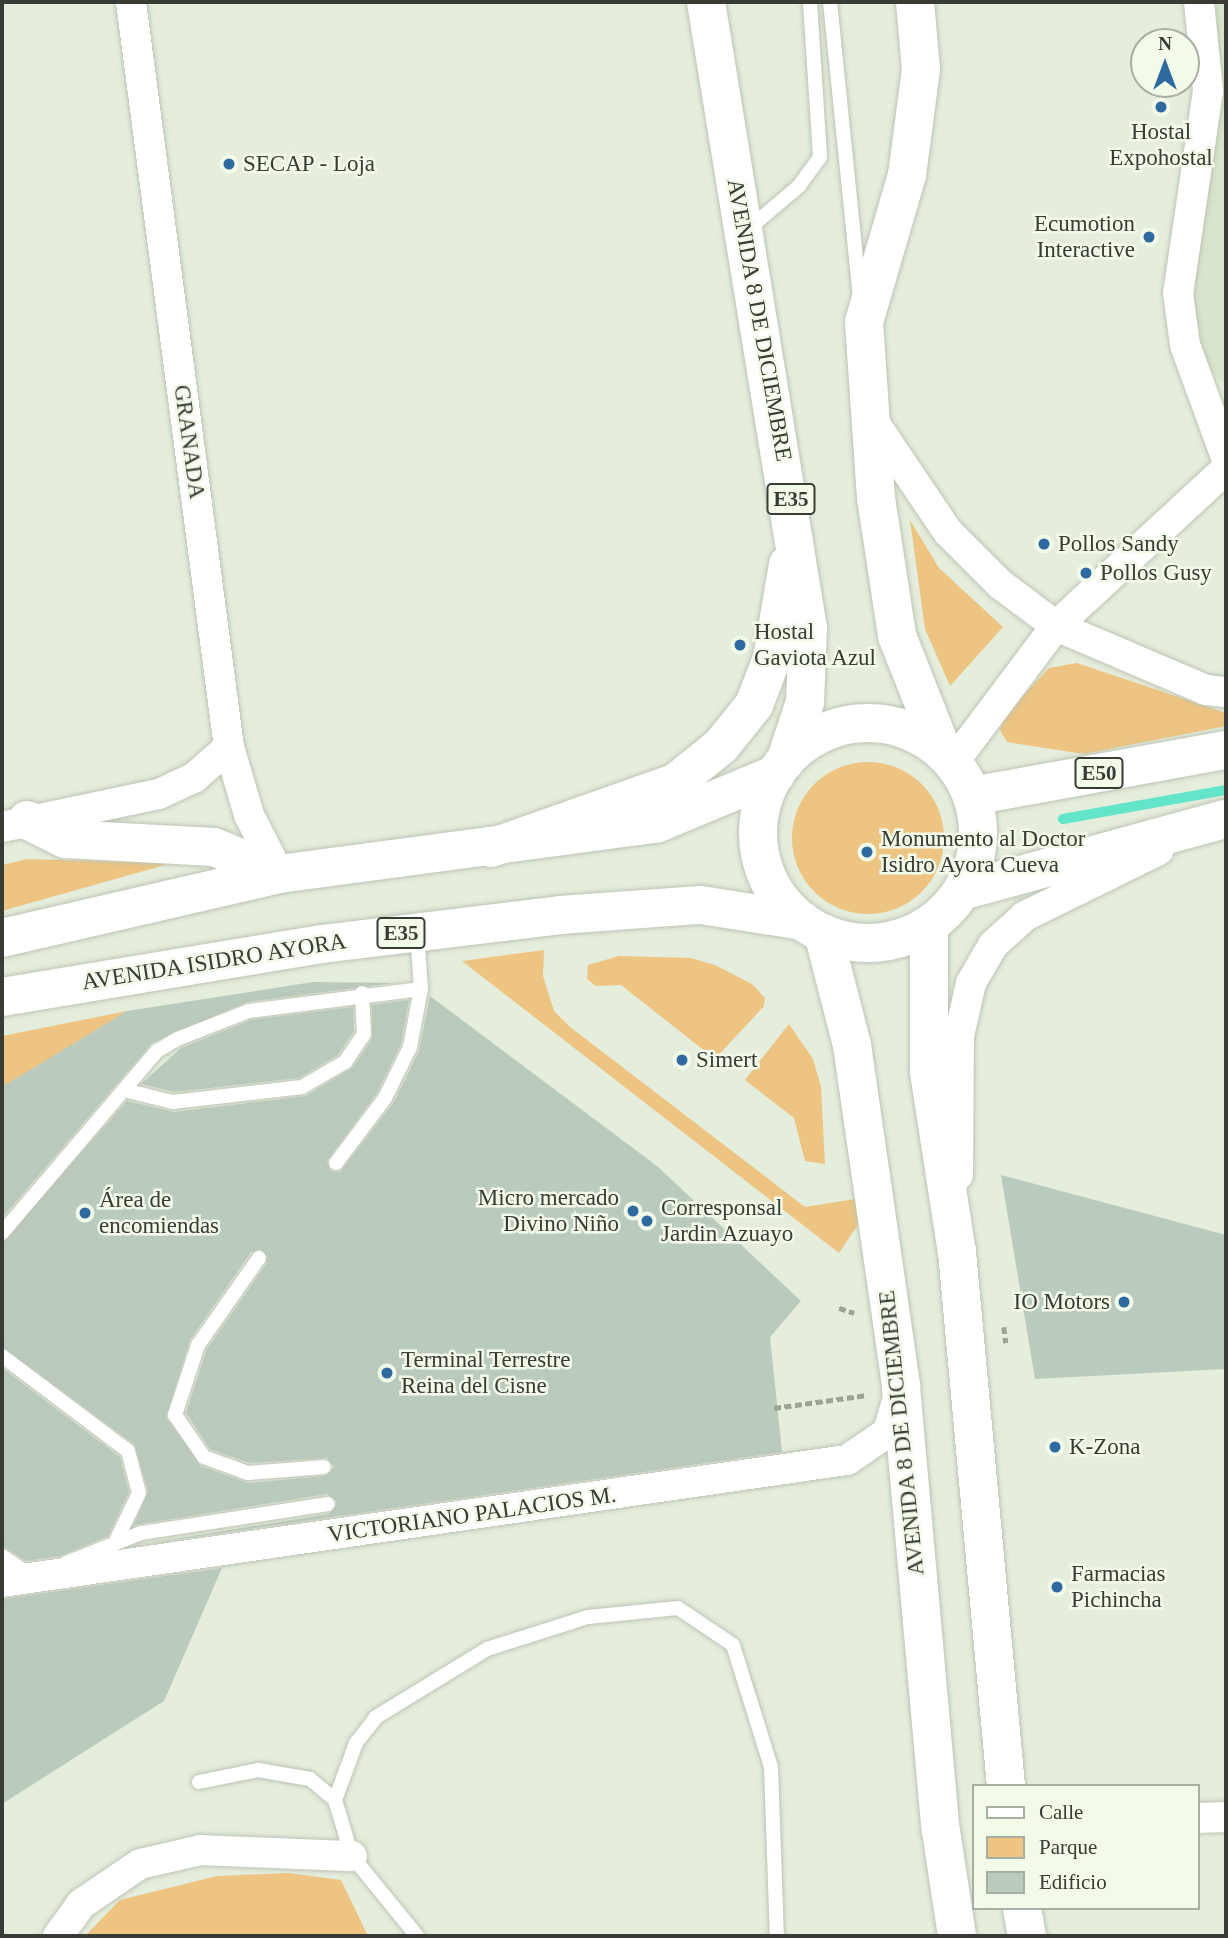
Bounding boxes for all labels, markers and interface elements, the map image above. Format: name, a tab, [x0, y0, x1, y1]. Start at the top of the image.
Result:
north arrow	[1130, 28, 1200, 98]
text: N	[1158, 33, 1172, 54]
marker: Hostal Expohostal	[1153, 99, 1169, 115]
place label: Hostal Expohostal	[1109, 118, 1213, 172]
place label: SECAP - Loja	[243, 150, 376, 178]
marker: SECAP - Loja	[221, 156, 237, 172]
street label: AVENIDA 8 DE DICIEMBRE	[720, 176, 798, 464]
place label: Ecumotion Interactive	[1034, 210, 1135, 264]
marker: Ecumotion Interactive	[1141, 229, 1157, 245]
street label: GRANADA	[167, 383, 211, 501]
road number: E35	[765, 482, 817, 516]
place label: Pollos Sandy	[1058, 530, 1179, 558]
marker: Pollos Sandy	[1036, 536, 1052, 552]
place label: Pollos Gusy	[1100, 559, 1212, 587]
marker: Pollos Gusy	[1078, 565, 1094, 581]
place label: Hostal Gaviota Azul	[754, 618, 877, 672]
marker: Hostal Gaviota Azul	[732, 637, 748, 653]
road number: E50	[1073, 756, 1125, 790]
place label: Monumento al Doctor Isidro Ayora Cueva	[881, 825, 1085, 879]
marker: Monumento al Doctor Isidro Ayora Cueva	[859, 844, 875, 860]
road number: E35	[375, 916, 427, 950]
street label: AVENIDA ISIDRO AYORA	[79, 927, 349, 997]
place label: Simert	[696, 1046, 757, 1074]
marker: Simert	[674, 1052, 690, 1068]
place label: Micro mercado Divino Niño	[478, 1184, 619, 1238]
place label: Área de encomiendas	[99, 1186, 219, 1240]
place label: Corresponsal Jardin Azuayo	[661, 1194, 794, 1248]
marker: Micro mercado Divino Niño	[625, 1203, 641, 1219]
marker: Área de encomiendas	[77, 1205, 93, 1221]
marker: Corresponsal Jardin Azuayo	[639, 1213, 655, 1229]
street label: AVENIDA 8 DE DICIEMBRE	[873, 1288, 931, 1578]
place label: IO Motors	[1014, 1288, 1110, 1316]
marker: IO Motors	[1116, 1294, 1132, 1310]
place label: Terminal Terrestre Reina del Cisne	[401, 1346, 571, 1400]
marker: Terminal Terrestre Reina del Cisne	[379, 1365, 395, 1381]
place label: K-Zona	[1069, 1433, 1141, 1461]
marker: K-Zona	[1047, 1439, 1063, 1455]
street label: VICTORIANO PALACIOS M.	[326, 1481, 618, 1549]
place label: Farmacias Pichincha	[1071, 1560, 1166, 1614]
marker: Farmacias Pichincha	[1049, 1579, 1065, 1595]
legend	[972, 1784, 1200, 1910]
text: Calle	[1039, 1800, 1083, 1824]
text: Parque	[1039, 1835, 1097, 1859]
text: Edificio	[1039, 1870, 1107, 1894]

